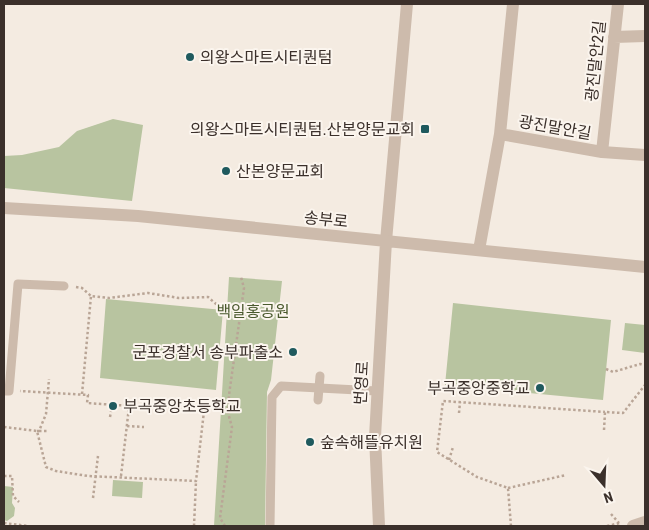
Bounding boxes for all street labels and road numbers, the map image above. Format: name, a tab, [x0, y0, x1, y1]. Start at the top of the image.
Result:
street label: 광진말안2길	[582, 20, 609, 103]
street label: 광진말안길	[517, 112, 593, 143]
street label: 송부로	[303, 208, 349, 231]
street label: 번영로	[351, 360, 372, 406]

